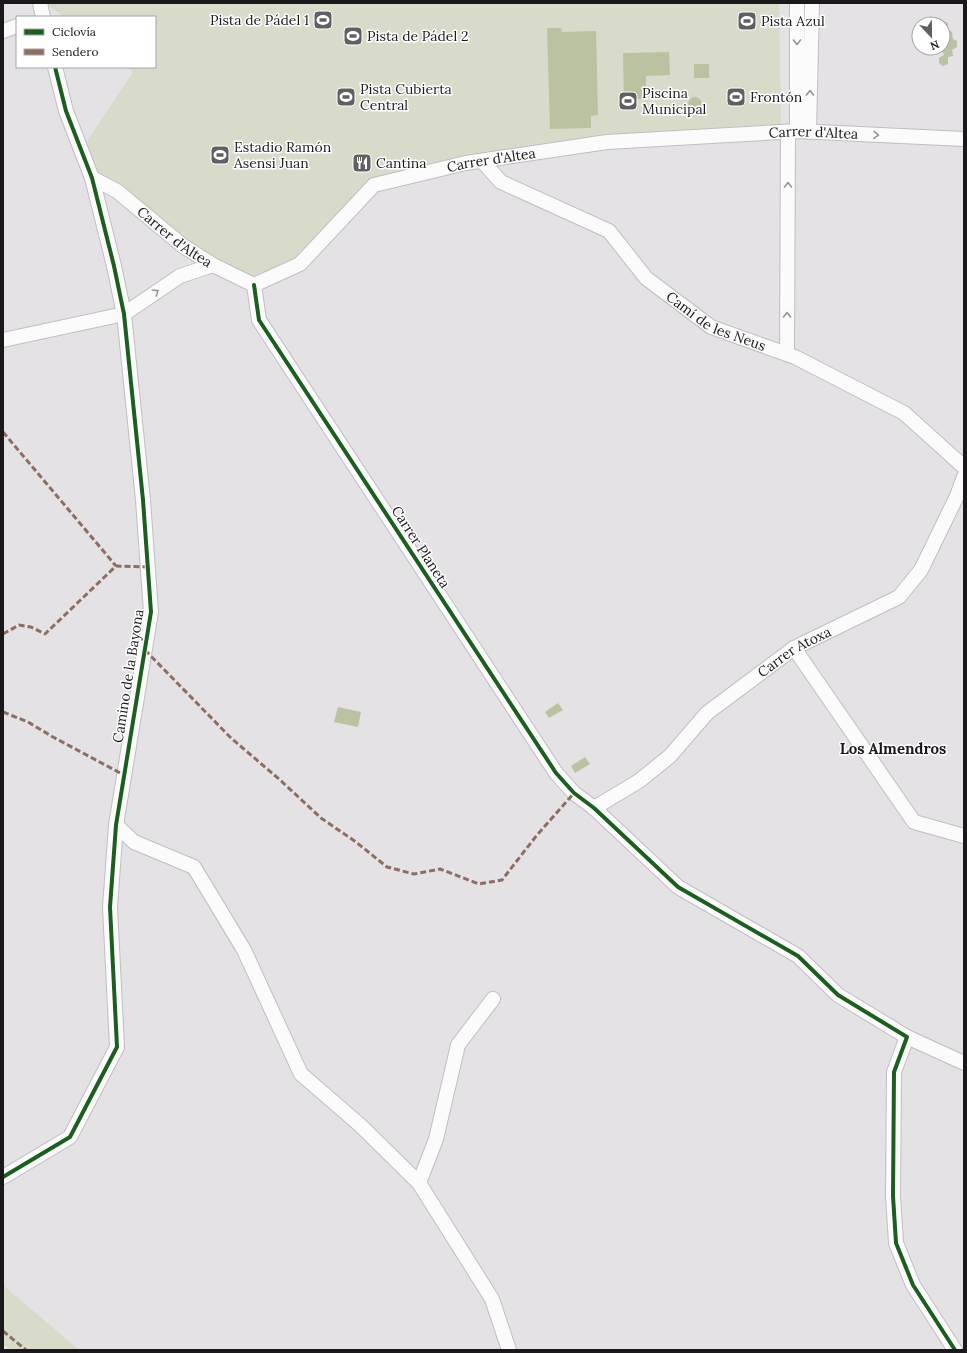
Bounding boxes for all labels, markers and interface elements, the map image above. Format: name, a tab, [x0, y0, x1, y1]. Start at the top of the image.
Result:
sports icon: Pista de Pádel 1	[312, 9, 334, 31]
sports icon: Pista Azul	[736, 10, 758, 32]
place label: Pista de Pádel 1	[210, 11, 309, 29]
place label: Pista Azul	[761, 12, 825, 30]
legend	[16, 16, 156, 68]
north arrow	[911, 16, 951, 56]
text: Ciclovía	[52, 24, 96, 39]
sports icon: Pista de Pádel 2	[342, 25, 364, 47]
place label: Pista de Pádel 2	[367, 27, 468, 45]
text: N	[928, 37, 941, 54]
one-way arrow	[793, 39, 801, 45]
text: Sendero	[52, 44, 98, 59]
place label: Pista Cubierta Central	[360, 80, 452, 114]
place label: Piscina Municipal	[642, 84, 707, 118]
sports icon: Pista Cubierta Central	[335, 86, 357, 108]
sports icon: Frontón	[725, 86, 747, 108]
place label: Frontón	[750, 88, 803, 106]
sports icon: Piscina Municipal	[617, 90, 639, 112]
one-way arrow	[806, 90, 814, 96]
street label: Carrer d'Altea	[768, 122, 859, 143]
one-way arrow	[873, 131, 879, 139]
place label: Estadio Ramón Asensi Juan	[233, 138, 332, 172]
sports icon: Estadio Ramón Asensi Juan	[209, 144, 231, 166]
street label: Carrer d'Altea	[445, 144, 537, 176]
restaurant icon: Cantina	[351, 152, 373, 174]
place label: Cantina	[376, 154, 426, 172]
one-way arrow	[784, 182, 792, 188]
street label: Carrer d'Altea	[133, 203, 216, 271]
street label: Camí de les Neus	[663, 287, 768, 355]
one-way arrow	[152, 289, 159, 297]
one-way arrow	[783, 312, 791, 318]
street label: Carrer Planeta	[388, 502, 454, 592]
street label: Camino de la Bayona	[109, 608, 147, 744]
street label: Carrer Atoxa	[754, 622, 834, 681]
district label: Los Almendros	[840, 739, 946, 758]

